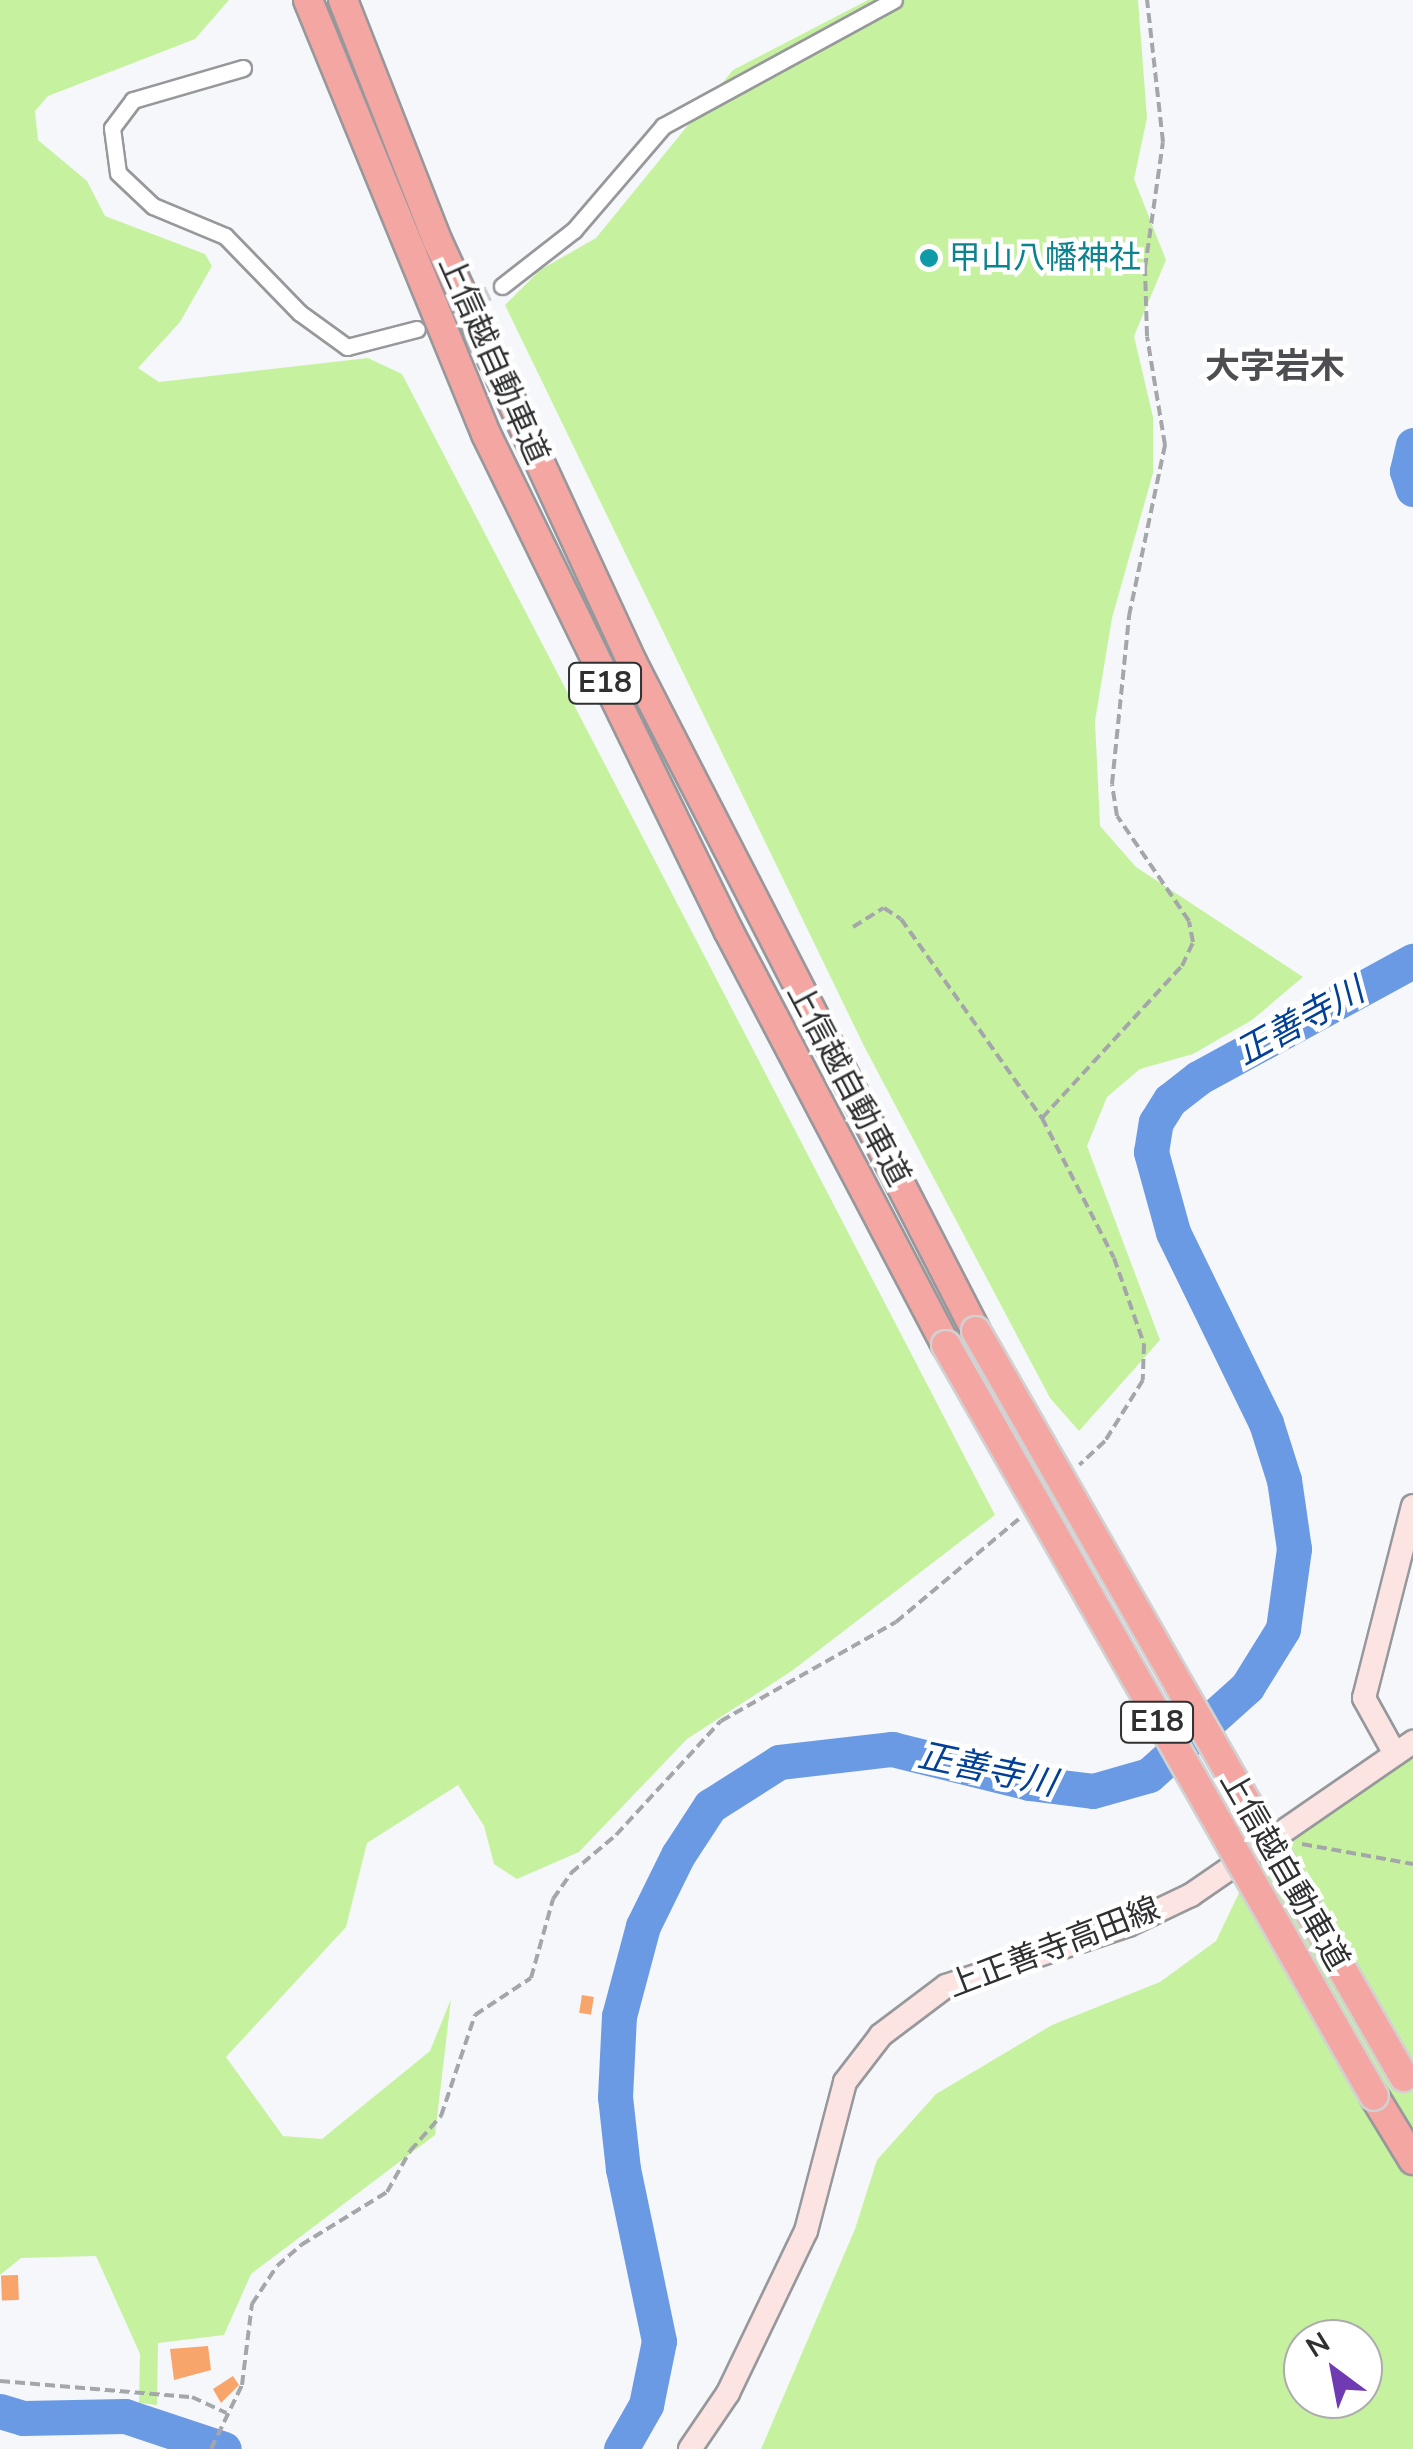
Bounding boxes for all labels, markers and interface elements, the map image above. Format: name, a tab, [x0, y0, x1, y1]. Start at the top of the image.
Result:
place label: 甲山八幡神社	[949, 239, 1141, 277]
marker: 甲山八幡神社	[918, 247, 940, 269]
street label: 上信越自動車道	[430, 250, 556, 470]
district label: 大字岩木	[1205, 346, 1345, 388]
road number: E18	[568, 658, 642, 708]
water label: 正善寺川	[1229, 970, 1371, 1074]
street label: 上信越自動車道	[778, 977, 918, 1193]
road number: E18	[1120, 1697, 1194, 1747]
water label: 正善寺川	[914, 1735, 1060, 1805]
street label: 上信越自動車道	[1211, 1764, 1357, 1978]
street label: 上正善寺高田線	[943, 1890, 1165, 2006]
north arrow	[1283, 2319, 1383, 2419]
text: N	[1299, 2324, 1337, 2367]

